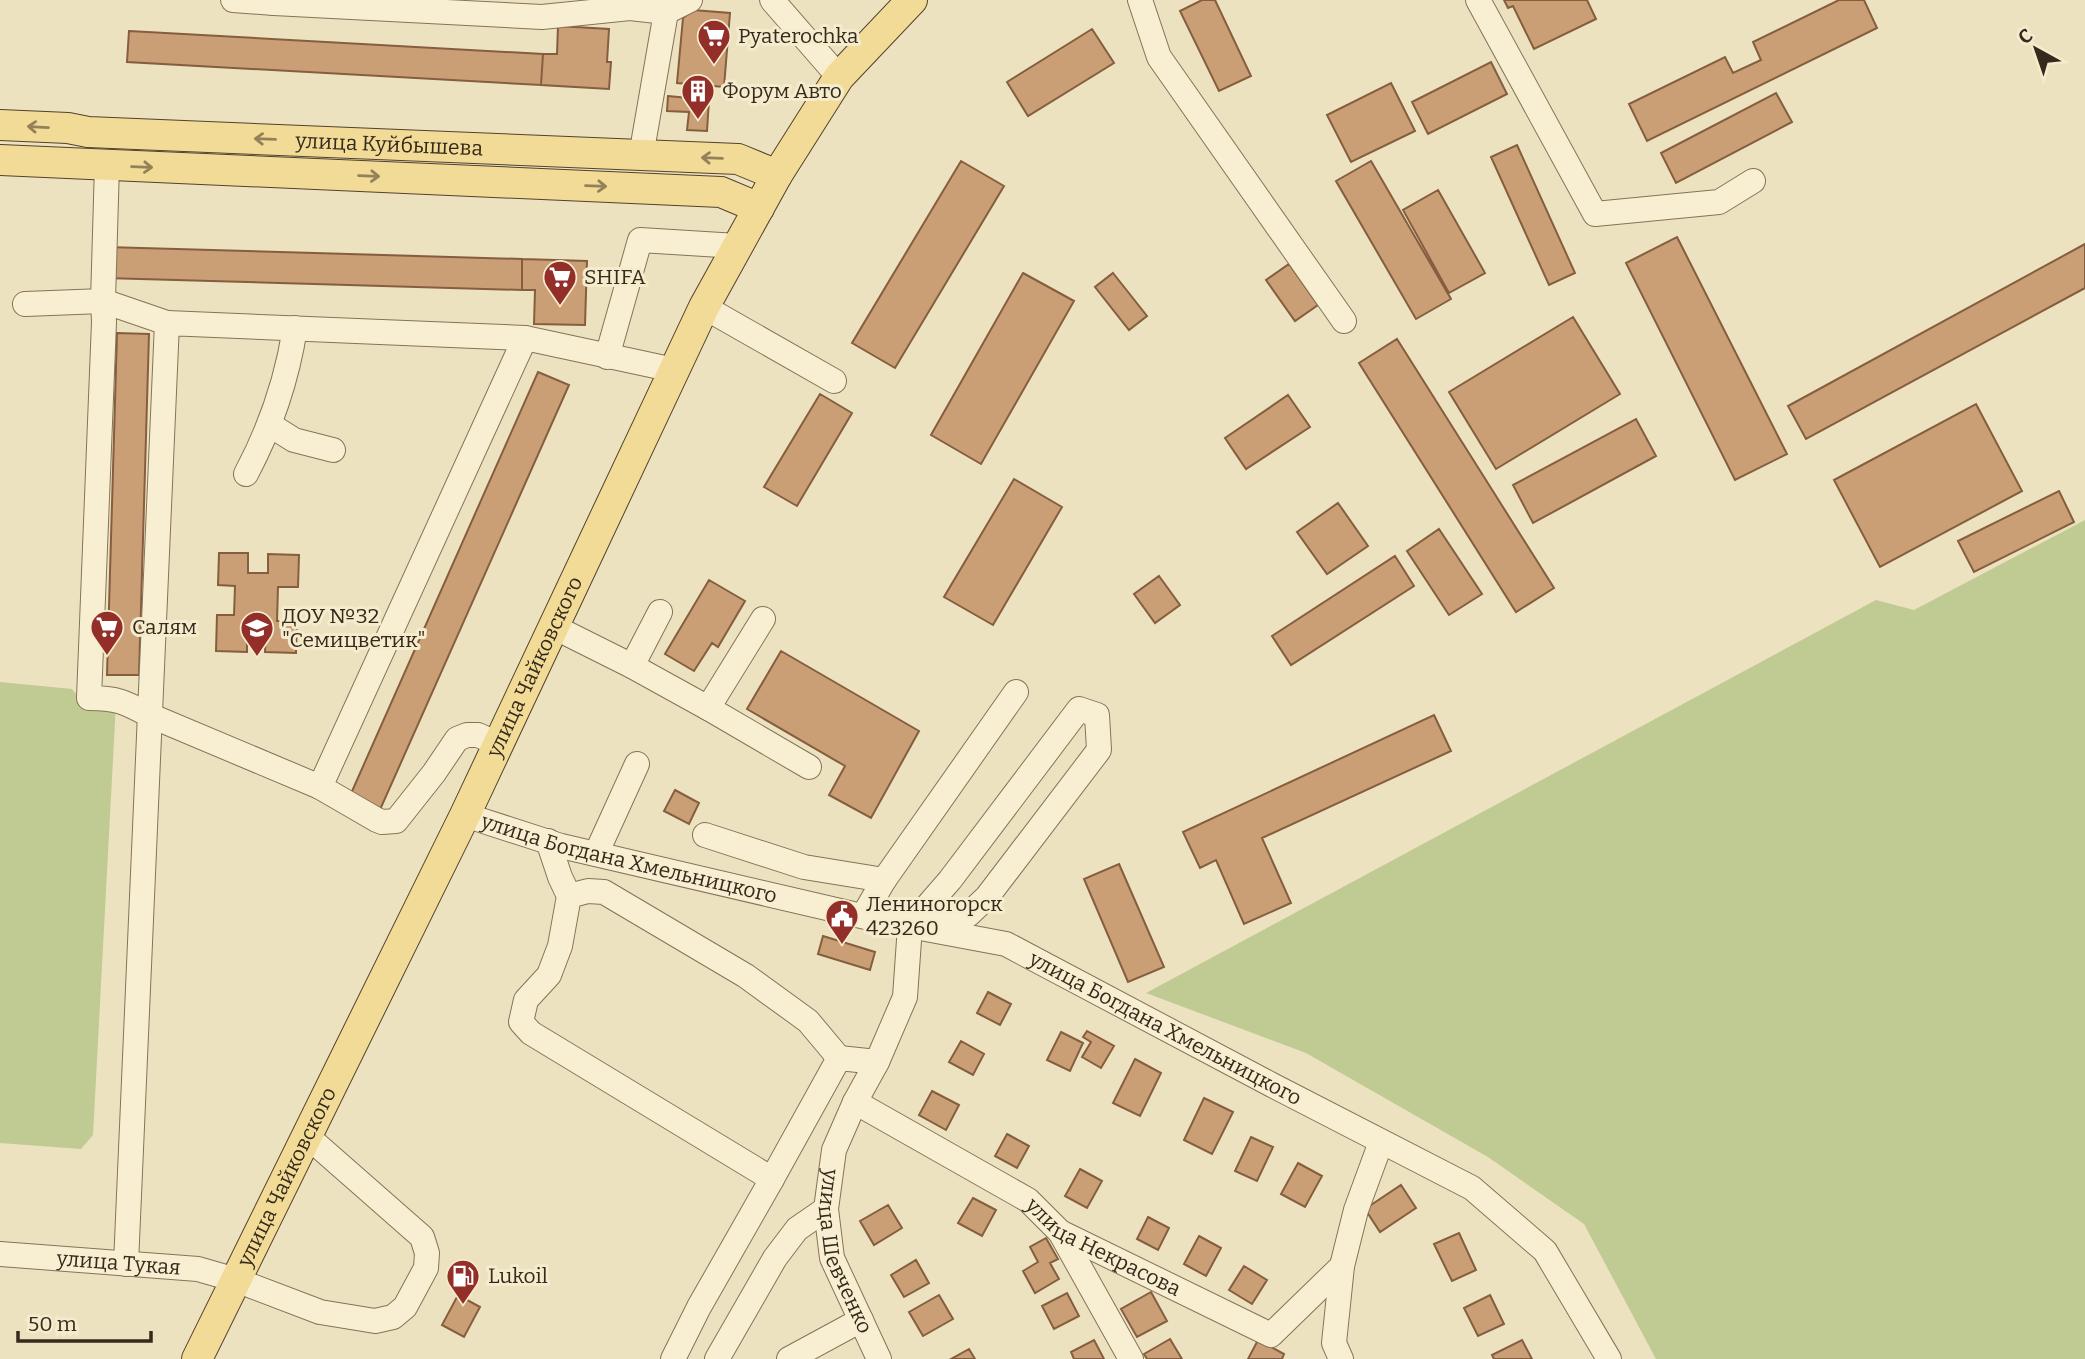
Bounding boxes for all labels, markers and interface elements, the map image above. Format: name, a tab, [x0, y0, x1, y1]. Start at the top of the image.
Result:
north arrow	[2001, 14, 2071, 84]
supermarket icon: Pyaterochka	[695, 17, 733, 66]
place label: Pyaterochka	[738, 23, 859, 49]
text: С	[2013, 24, 2037, 49]
building icon: Форум Авто	[679, 72, 717, 121]
place label: Форум Авто	[722, 78, 842, 104]
one-way arrow	[26, 120, 49, 133]
street label: улица Куйбышева	[294, 128, 484, 161]
one-way arrow	[253, 133, 276, 146]
one-way arrow	[701, 151, 724, 165]
one-way arrow	[130, 160, 153, 173]
one-way arrow	[357, 170, 380, 183]
one-way arrow	[584, 179, 607, 192]
supermarket icon: SHIFA	[541, 258, 579, 307]
place label: SHIFA	[584, 264, 646, 290]
street label: улица Чайковского	[481, 572, 588, 763]
place label: ДОУ №32 "Семицветик"	[282, 603, 426, 653]
supermarket icon: Салям	[88, 608, 126, 657]
school or university icon: ДОУ №32 "Семицветик"	[238, 609, 276, 658]
place label: Салям	[132, 614, 197, 640]
street label: улица Богдана Хмельницкого	[477, 808, 780, 909]
place label: Лениногорск 423260	[866, 891, 1003, 941]
public building icon: Лениногорск 423260	[823, 897, 861, 946]
street label: улица Богдана Хмельницкого	[1024, 945, 1306, 1111]
street label: улица Чайковского	[231, 1083, 342, 1272]
street label: улица Шевченко	[813, 1166, 878, 1338]
street label: улица Некрасова	[1020, 1192, 1186, 1302]
street label: улица Тукая	[55, 1245, 182, 1281]
fuel station icon: Lukoil	[444, 1257, 482, 1306]
place label: Lukoil	[488, 1263, 548, 1289]
scale bar	[18, 1300, 150, 1344]
text: 50 m	[28, 1311, 77, 1337]

